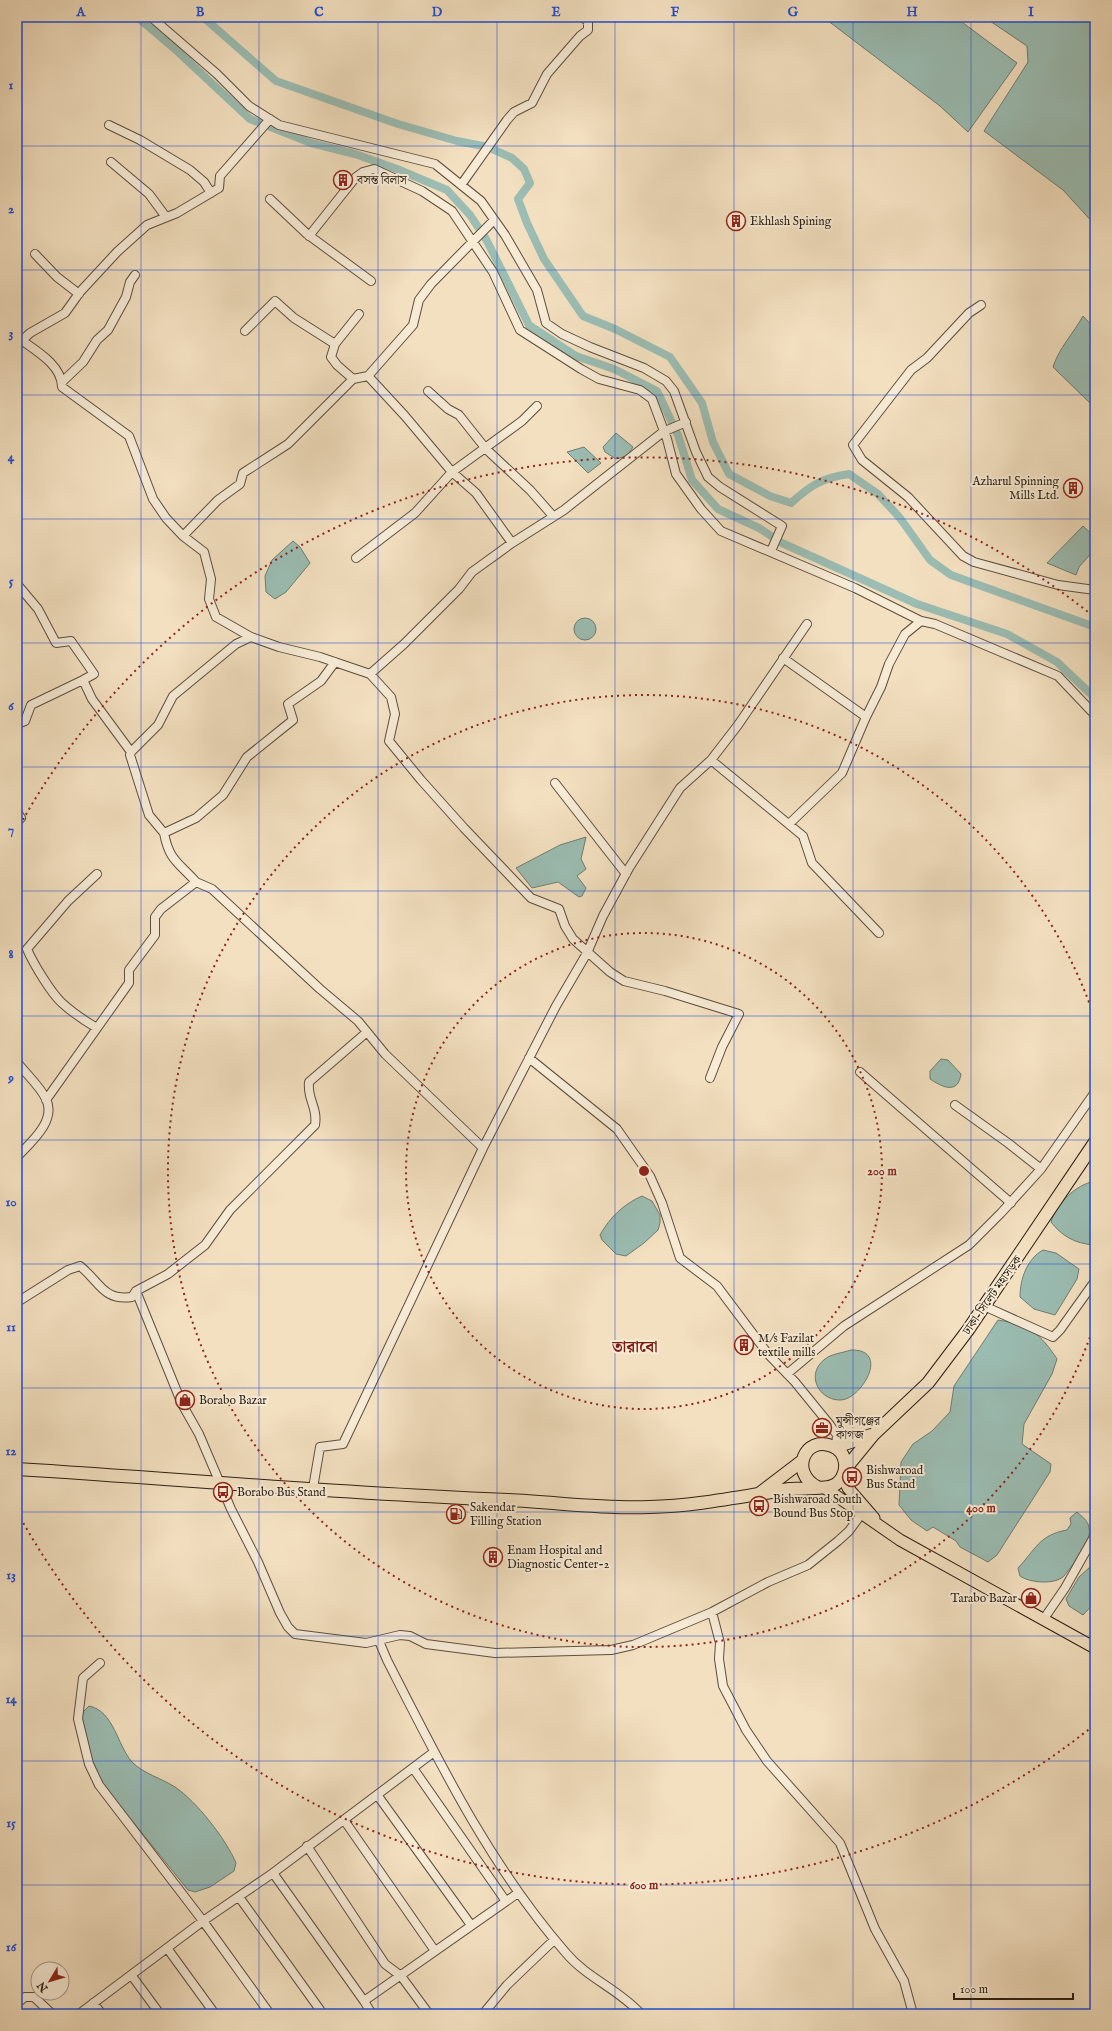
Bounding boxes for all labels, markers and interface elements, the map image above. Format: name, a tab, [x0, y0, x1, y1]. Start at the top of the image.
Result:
text: A	[76, 4, 87, 21]
text: B	[196, 4, 205, 21]
text: C	[314, 4, 324, 21]
text: D	[432, 4, 443, 21]
text: E	[551, 4, 561, 21]
text: F	[671, 4, 680, 21]
text: G	[788, 4, 799, 21]
text: H	[906, 4, 918, 21]
text: I	[1028, 4, 1034, 21]
text: 1	[9, 77, 14, 94]
building icon: বসন্ত বিলাস	[332, 169, 354, 191]
place label: বসন্ত বিলাস	[356, 172, 408, 188]
text: 2	[8, 201, 14, 218]
building icon: Ekhlash Spining	[725, 210, 747, 232]
place label: Ekhlash Spining	[750, 214, 832, 230]
text: 3	[9, 325, 14, 342]
text: 4	[8, 449, 15, 466]
place label: Azharul Spinning Mills Ltd.	[972, 474, 1059, 503]
building icon: Azharul Spinning Mills Ltd.	[1062, 477, 1084, 499]
text: 5	[9, 573, 14, 590]
text: 6	[8, 698, 14, 715]
text: 7	[8, 822, 14, 839]
text: 8	[8, 946, 14, 963]
text: 9	[7, 1070, 14, 1087]
centre of rings	[637, 1164, 651, 1178]
text: 200 m	[867, 1164, 897, 1179]
text: 10	[5, 1194, 17, 1211]
street label: ঢাকা-সিলেট মহাসড়ক	[958, 1252, 1026, 1339]
text: 11	[6, 1319, 16, 1336]
place label: M/s Fazilat textile mills	[758, 1331, 815, 1360]
building icon: M/s Fazilat textile mills	[733, 1334, 755, 1356]
district label: তারাবো	[611, 1338, 658, 1358]
shop icon: Borabo Bazar	[174, 1389, 196, 1411]
place label: Borabo Bazar	[199, 1393, 267, 1408]
place label: মুন্সীগঞ্জের কাগজ	[835, 1413, 881, 1443]
office icon: মুন্সীগঞ্জের কাগজ	[811, 1417, 833, 1439]
text: 12	[6, 1443, 16, 1460]
place label: Bishwaroad Bus Stand	[866, 1463, 924, 1492]
bus stop icon: Bishwaroad Bus Stand	[841, 1466, 863, 1488]
bus stop icon: Borabo Bus Stand	[212, 1481, 234, 1503]
place label: Borabo Bus Stand	[237, 1485, 326, 1500]
place label: Bishwaroad South Bound Bus Stop	[773, 1492, 863, 1522]
bus stop icon: Bishwaroad South Bound Bus Stop	[748, 1495, 770, 1517]
place label: Sakendar Filling Station	[470, 1500, 542, 1529]
text: 400 m	[966, 1501, 997, 1516]
fuel station icon: Sakendar Filling Station	[445, 1503, 467, 1525]
place label: Enam Hospital and Diagnostic Center-2	[507, 1543, 610, 1572]
building icon: Enam Hospital and Diagnostic Center-2	[482, 1546, 504, 1568]
text: 13	[6, 1567, 16, 1584]
shop icon: Tarabo Bazar	[1020, 1587, 1042, 1609]
place label: Tarabo Bazar	[951, 1591, 1018, 1606]
text: 14	[5, 1691, 17, 1708]
text: 15	[6, 1815, 16, 1832]
text: 600 m	[630, 1878, 659, 1893]
text: 16	[6, 1939, 17, 1956]
north arrow	[30, 1961, 70, 2001]
scale bar	[954, 1975, 1073, 2001]
text: N	[34, 1978, 52, 1995]
text: 100 m	[960, 1982, 988, 1997]

